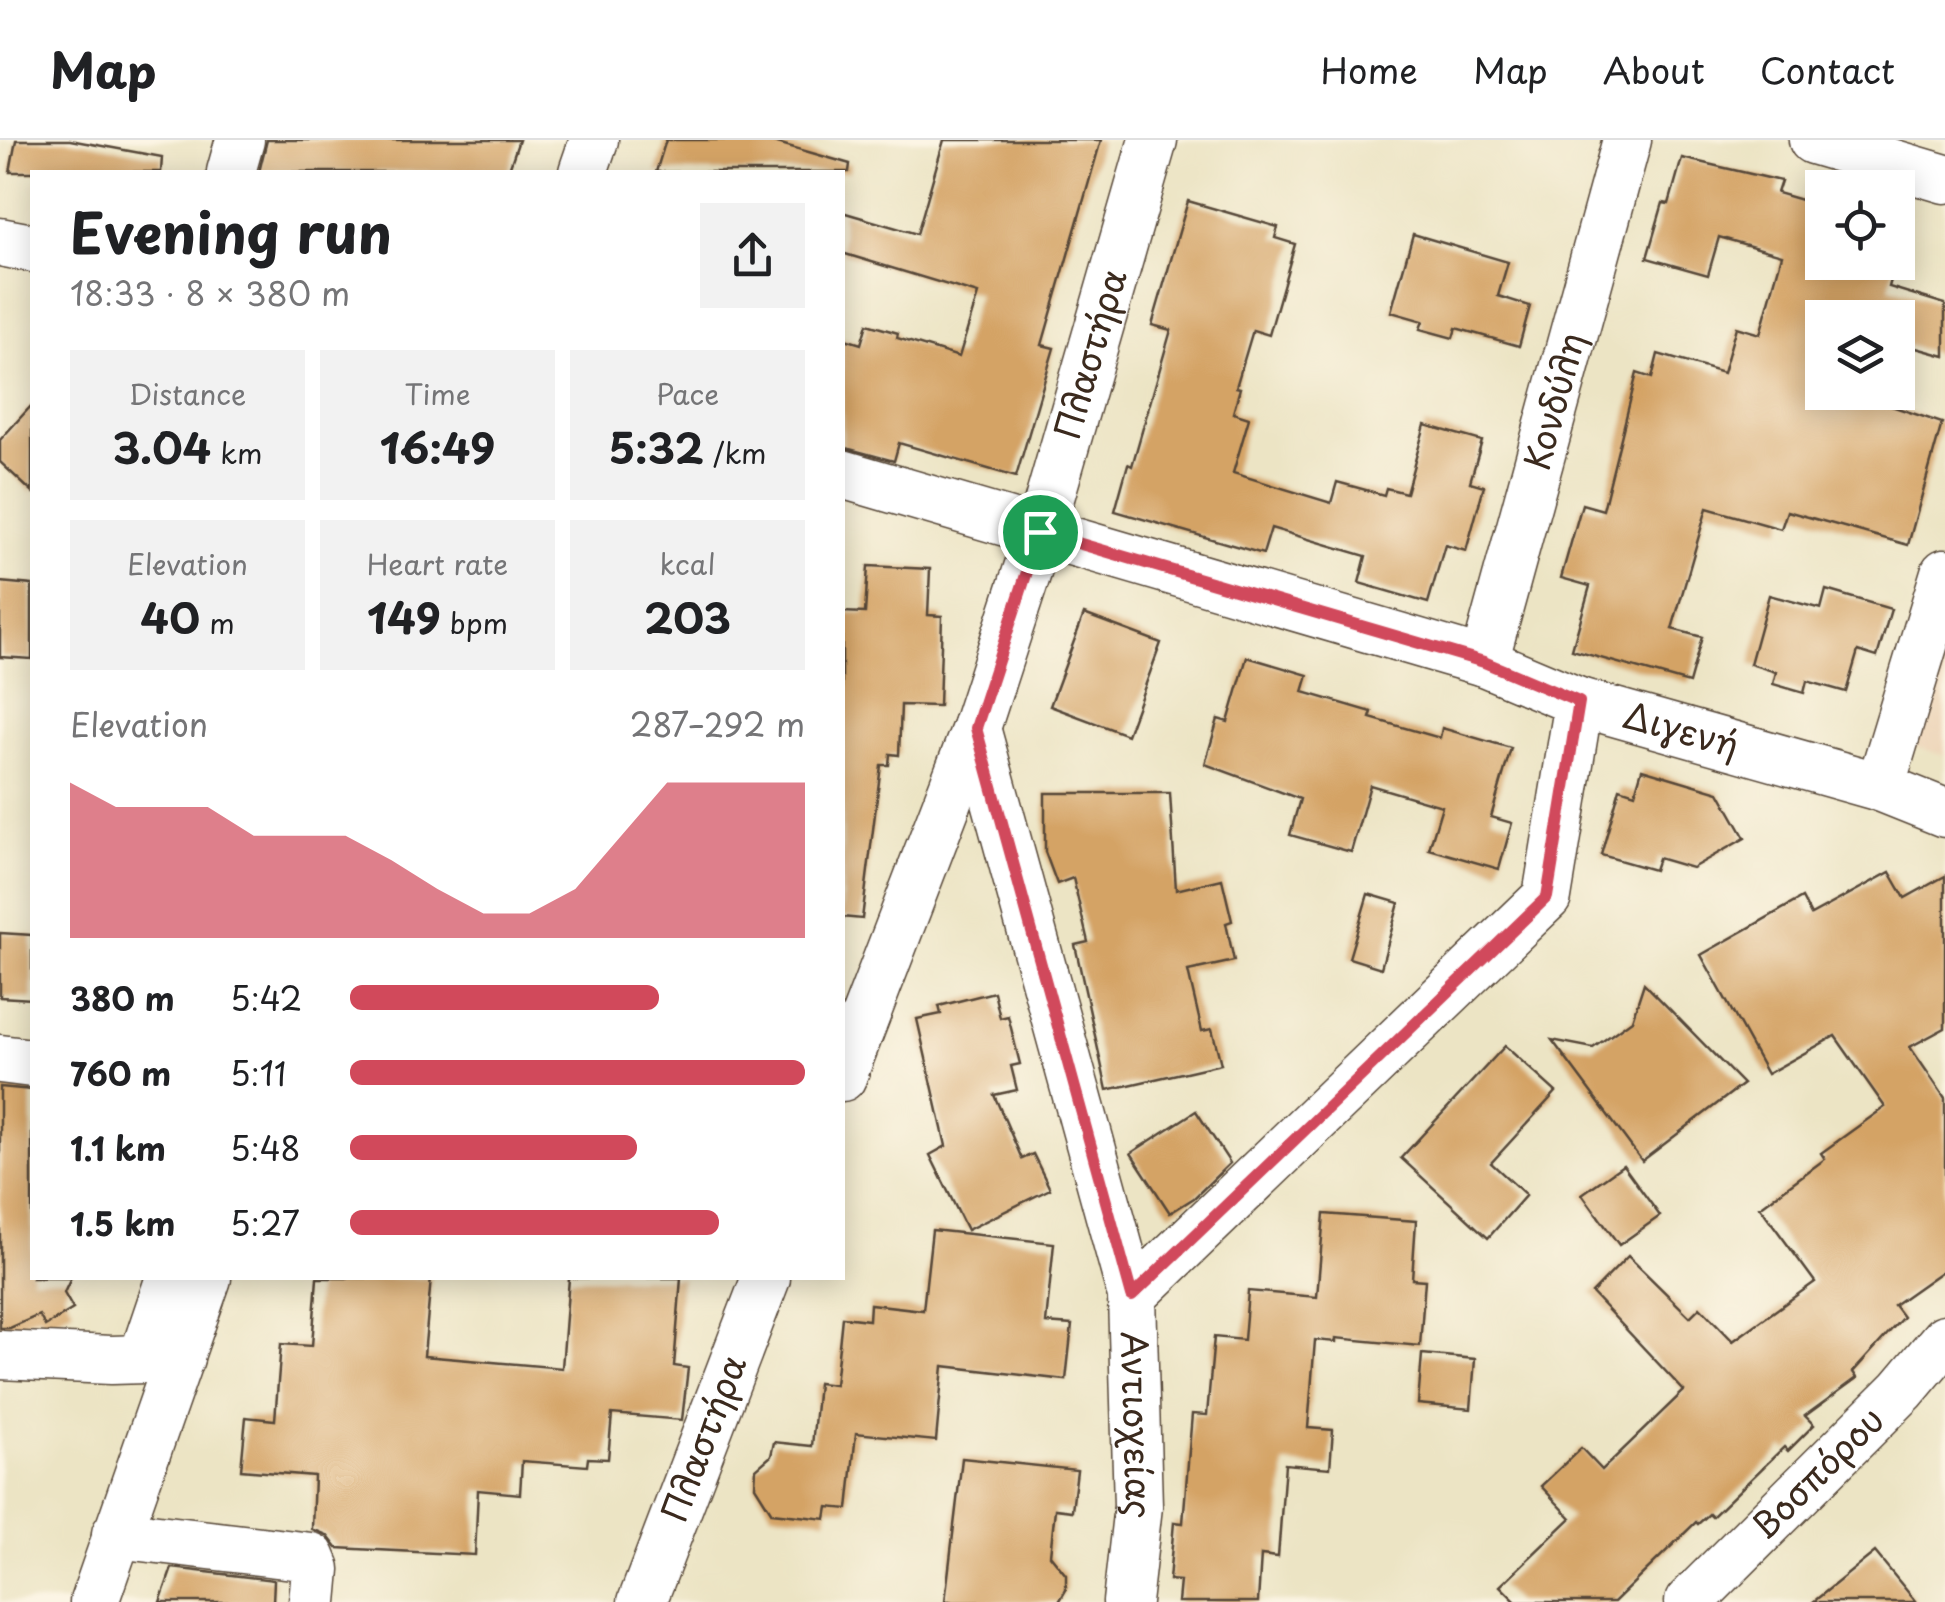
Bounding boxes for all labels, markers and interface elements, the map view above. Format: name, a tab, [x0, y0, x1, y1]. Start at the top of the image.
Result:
text: Map	[50, 33, 156, 105]
text: Home	[1321, 43, 1418, 96]
text: Map	[1473, 43, 1548, 96]
text: About	[1603, 43, 1705, 96]
text: Contact	[1760, 43, 1895, 96]
map controls	[1805, 170, 1915, 410]
button: locate	[1805, 170, 1915, 280]
text: Evening run	[70, 190, 392, 273]
button: share	[700, 203, 805, 308]
street label: Πλαστήρα	[1039, 262, 1138, 445]
text: 18:33 · 8 × 380 m	[70, 269, 350, 317]
button: layers	[1805, 300, 1915, 410]
street label: Κονδύλη	[1509, 326, 1597, 476]
text: Distance	[129, 372, 246, 415]
text: Time	[404, 372, 471, 415]
text: Pace	[656, 372, 719, 415]
text: 3.04	[113, 415, 211, 478]
text: 16:49	[380, 415, 495, 478]
text: 5:32	[608, 415, 704, 478]
text: km	[211, 431, 262, 474]
text: /km	[704, 431, 767, 474]
pin	[998, 490, 1083, 575]
icon: arrive	[1013, 505, 1068, 560]
text: Elevation	[127, 542, 248, 585]
text: Heart rate	[367, 542, 508, 585]
text: kcal	[660, 542, 715, 585]
text: 40	[140, 585, 200, 648]
text: 149	[367, 585, 441, 648]
text: 203	[644, 585, 731, 648]
text: m	[200, 601, 235, 644]
text: bpm	[441, 601, 508, 644]
street label: Διγενή	[1618, 687, 1746, 770]
text: Elevation	[70, 700, 208, 748]
text: 287–292 m	[630, 700, 805, 748]
text: 380 m	[70, 974, 175, 1022]
text: 5:42	[230, 974, 302, 1022]
text: 760 m	[70, 1049, 171, 1097]
text: 5:11	[230, 1049, 287, 1097]
text: 1.1 km	[70, 1124, 166, 1172]
text: 5:48	[230, 1124, 301, 1172]
text: 1.5 km	[70, 1199, 175, 1247]
text: 5:27	[230, 1199, 300, 1247]
street label: Αντιοχείας	[1109, 1331, 1167, 1522]
street label: Πλαστήρα	[646, 1347, 758, 1529]
street label: Βοσπόρου	[1737, 1393, 1895, 1550]

